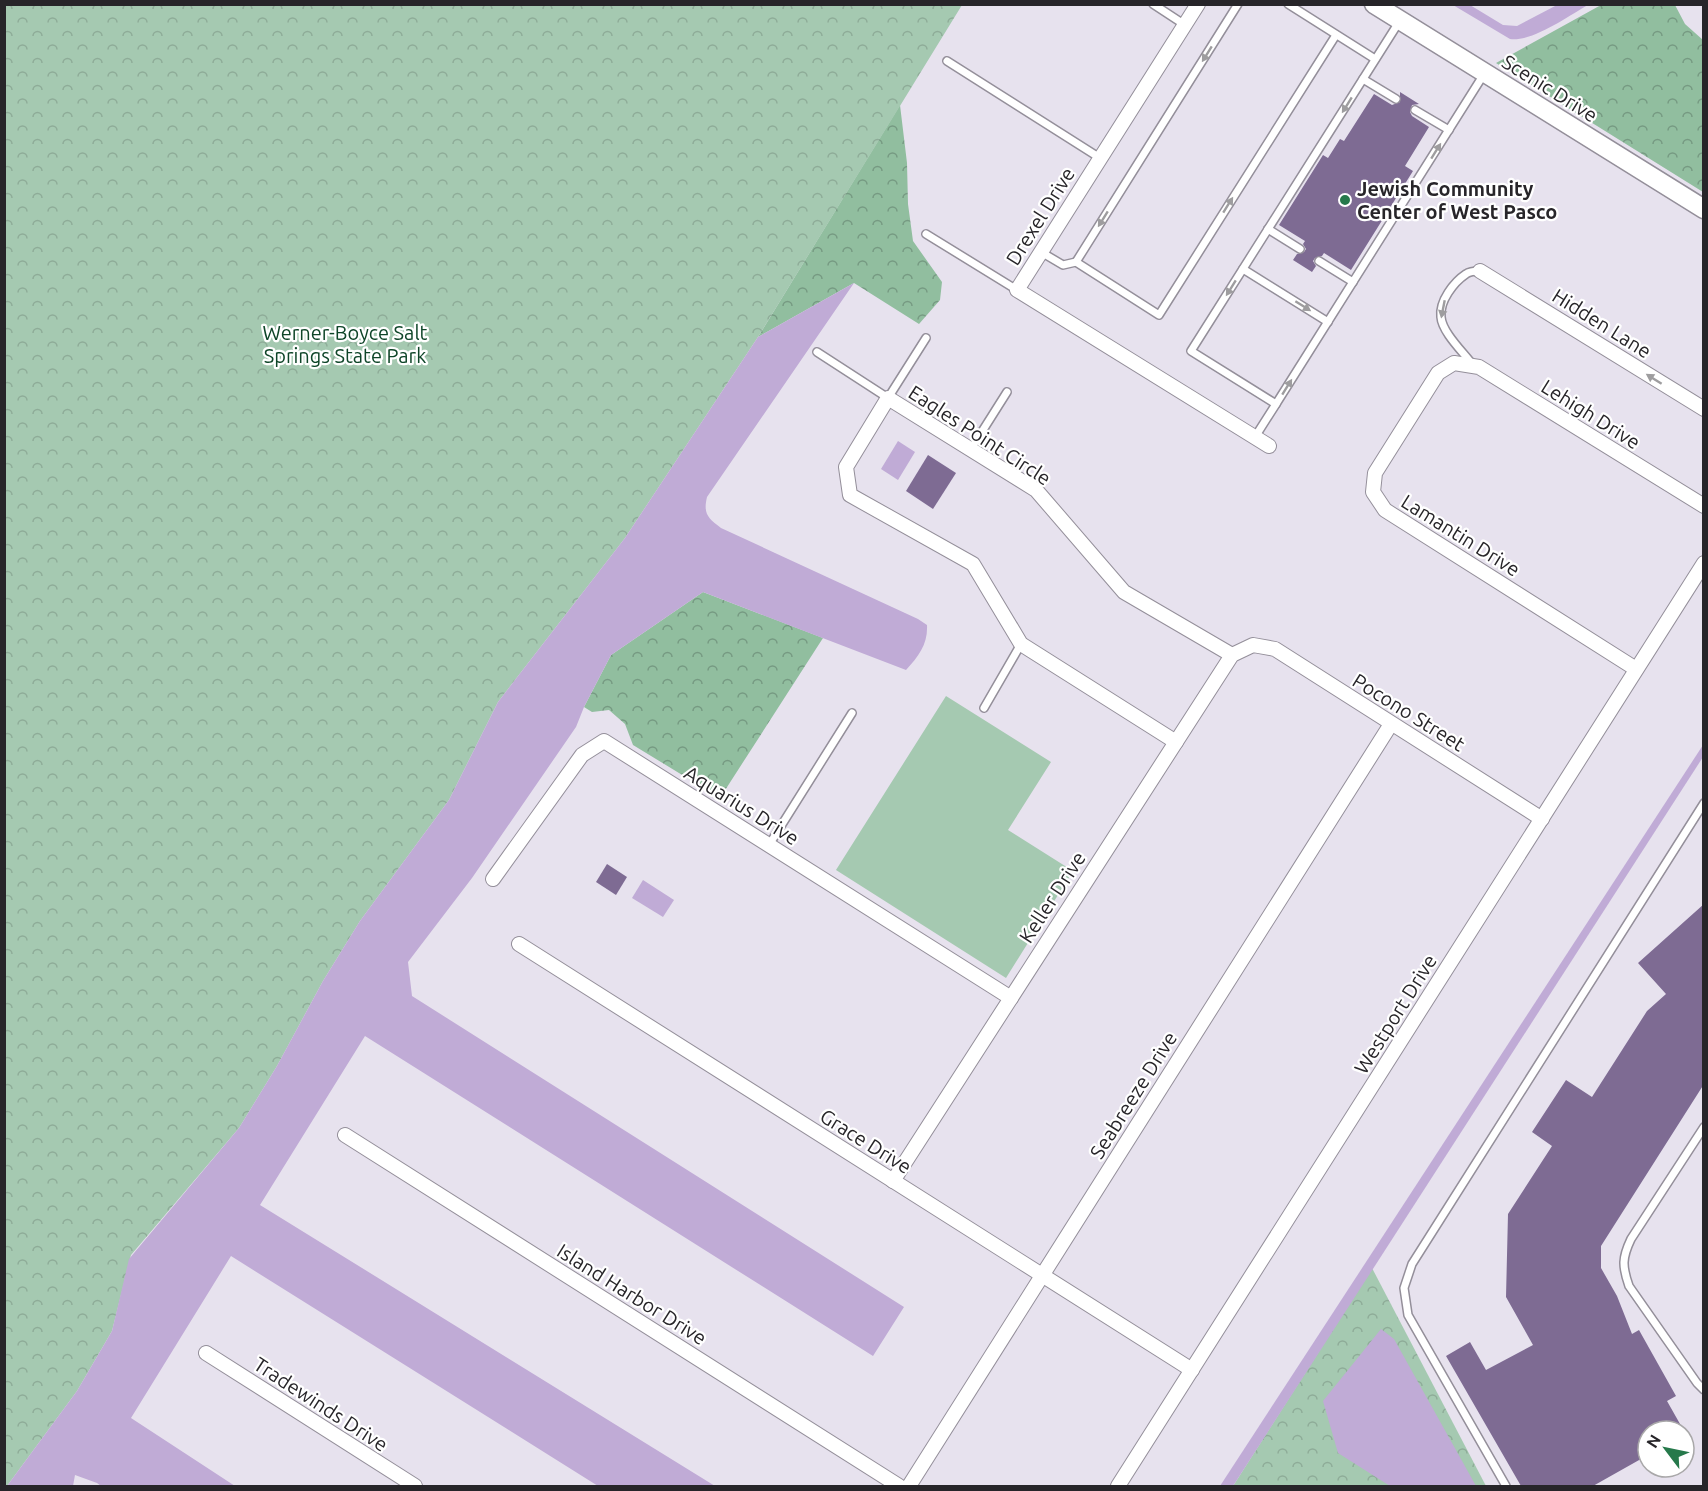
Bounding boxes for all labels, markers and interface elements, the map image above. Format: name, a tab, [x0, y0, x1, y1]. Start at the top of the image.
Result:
one-way arrow	[1202, 46, 1213, 62]
street label: Scenic Drive	[1498, 50, 1602, 126]
one-way arrow	[1341, 97, 1352, 113]
one-way arrow	[1430, 143, 1441, 159]
street label: Drexel Drive	[1001, 163, 1079, 269]
place label: Jewish Community Center of West Pasco	[1357, 177, 1557, 223]
marker: Jewish Community Center of West Pasco	[1338, 193, 1352, 207]
one-way arrow	[1222, 198, 1234, 214]
one-way arrow	[1098, 211, 1109, 227]
one-way arrow	[1226, 280, 1237, 296]
street label: Hidden Lane	[1548, 284, 1656, 362]
one-way arrow	[1438, 300, 1447, 319]
one-way arrow	[1295, 301, 1312, 312]
park label: Werner-Boyce Salt Springs State Park	[263, 321, 428, 367]
one-way arrow	[1646, 373, 1662, 384]
street label: Lehigh Drive	[1537, 374, 1645, 454]
one-way arrow	[1281, 379, 1292, 395]
street label: Eagles Point Circle	[905, 380, 1055, 490]
street label: Lamantin Drive	[1397, 489, 1525, 581]
street label: Pocono Street	[1349, 668, 1469, 756]
street label: Aquarius Drive	[680, 761, 804, 849]
street label: Keller Drive	[1014, 847, 1090, 947]
street label: Westport Drive	[1349, 950, 1441, 1078]
street label: Seabreeze Drive	[1085, 1027, 1181, 1163]
street label: Grace Drive	[816, 1104, 916, 1178]
street label: Island Harbor Drive	[553, 1239, 711, 1349]
street label: Tradewinds Drive	[250, 1352, 392, 1456]
north arrow	[1636, 1419, 1696, 1479]
text: N	[1642, 1431, 1664, 1451]

